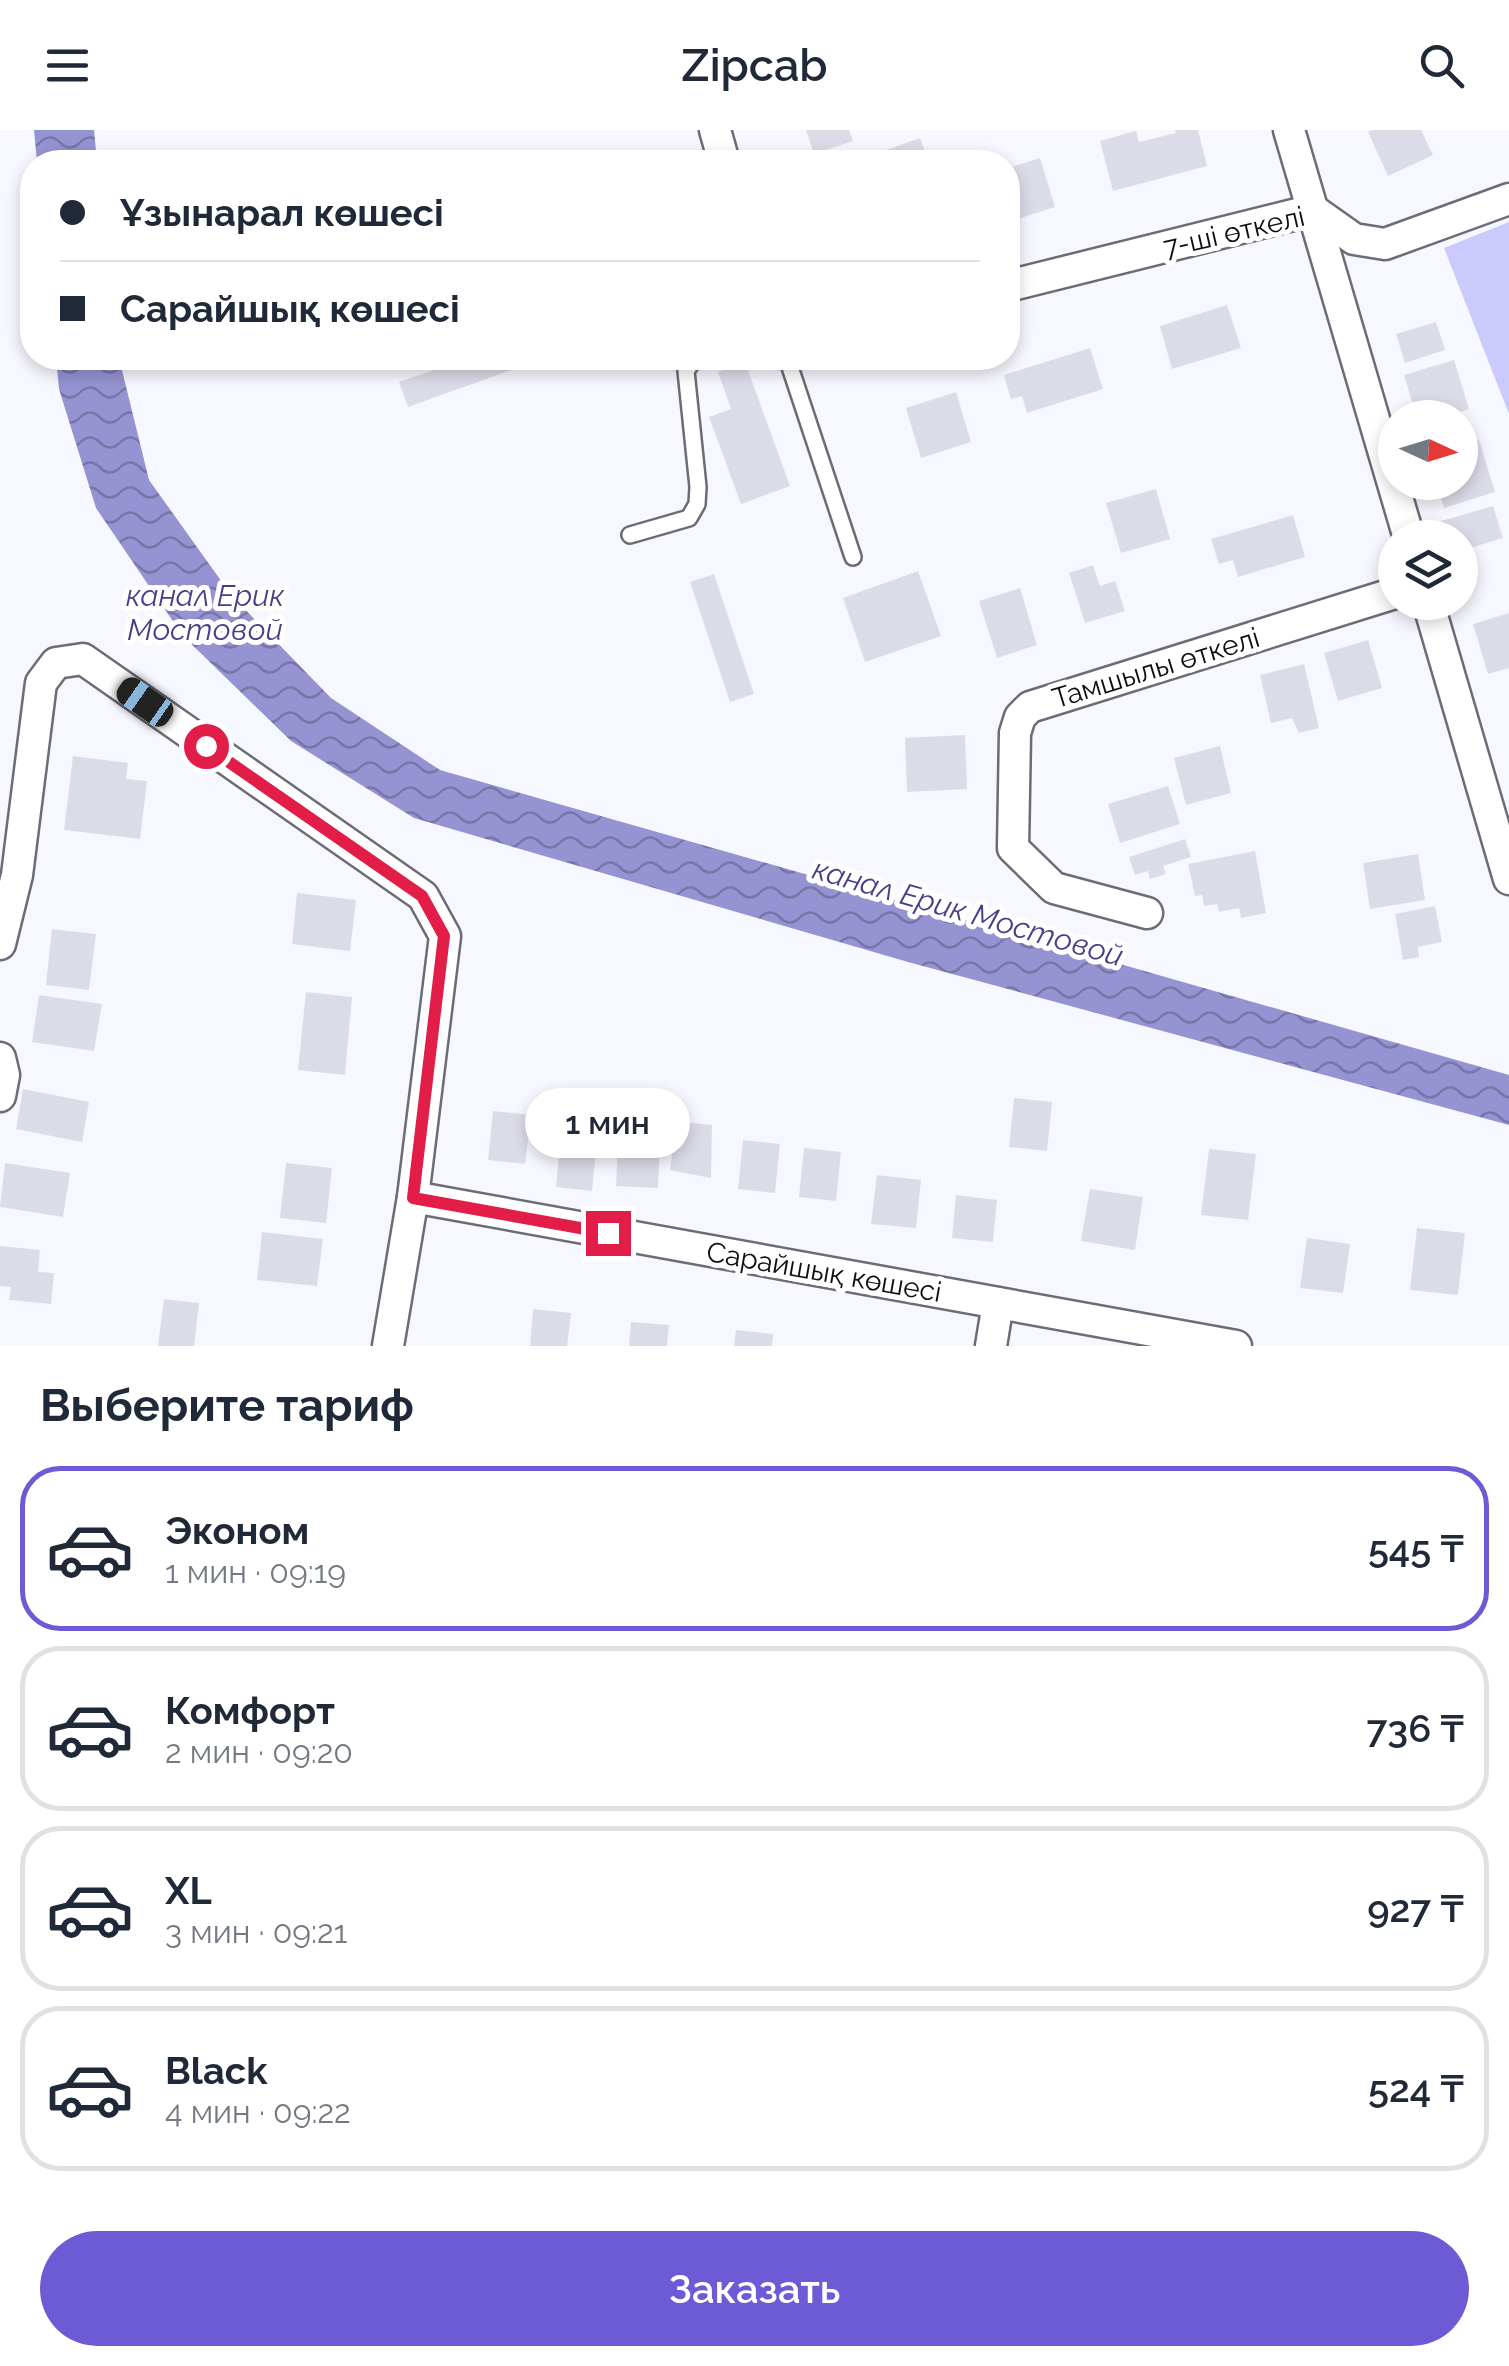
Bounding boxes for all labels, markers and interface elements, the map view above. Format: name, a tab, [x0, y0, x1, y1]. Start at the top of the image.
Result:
icon: menu	[40, 38, 95, 93]
icon: search	[1414, 38, 1469, 93]
text: Zipcab	[681, 39, 828, 92]
text: Ұзынарал көшесі	[120, 190, 444, 235]
street label: 7-шi өткелi	[1160, 200, 1308, 264]
text: Сарайшық көшесі	[120, 286, 460, 331]
north arrow	[1378, 400, 1478, 500]
map controls	[1378, 400, 1478, 620]
button: layers	[1378, 520, 1478, 620]
water label: канал Ерик Мостовой	[126, 578, 284, 647]
street label: Тамшылы өткелі	[1049, 621, 1263, 715]
car	[112, 673, 178, 731]
route start	[184, 724, 229, 769]
water label: канал Ерик Мостовой	[809, 851, 1127, 973]
callout: 1 мин	[526, 1088, 690, 1158]
text: 1 мин	[565, 1104, 650, 1141]
route end	[586, 1211, 631, 1256]
street label: Сарайшық көшесі	[704, 1235, 944, 1309]
text: Выберите тариф	[40, 1379, 414, 1432]
icon: car	[45, 1504, 135, 1594]
text: Эконом	[165, 1508, 309, 1553]
text: 545 ₸	[1368, 1526, 1464, 1571]
text: 1 мин · 09:19	[165, 1553, 346, 1590]
icon: car	[45, 1684, 135, 1774]
text: Комфорт	[165, 1688, 335, 1733]
text: 736 ₸	[1366, 1706, 1464, 1751]
text: 2 мин · 09:20	[165, 1733, 353, 1770]
icon: car	[45, 1864, 135, 1954]
text: XL	[165, 1868, 212, 1913]
text: 927 ₸	[1367, 1886, 1464, 1931]
text: 3 мин · 09:21	[165, 1913, 347, 1950]
icon: car	[45, 2044, 135, 2134]
text: Black	[165, 2048, 267, 2093]
text: 524 ₸	[1368, 2066, 1464, 2111]
text: 4 мин · 09:22	[165, 2093, 351, 2130]
button: Заказать	[40, 2231, 1469, 2346]

